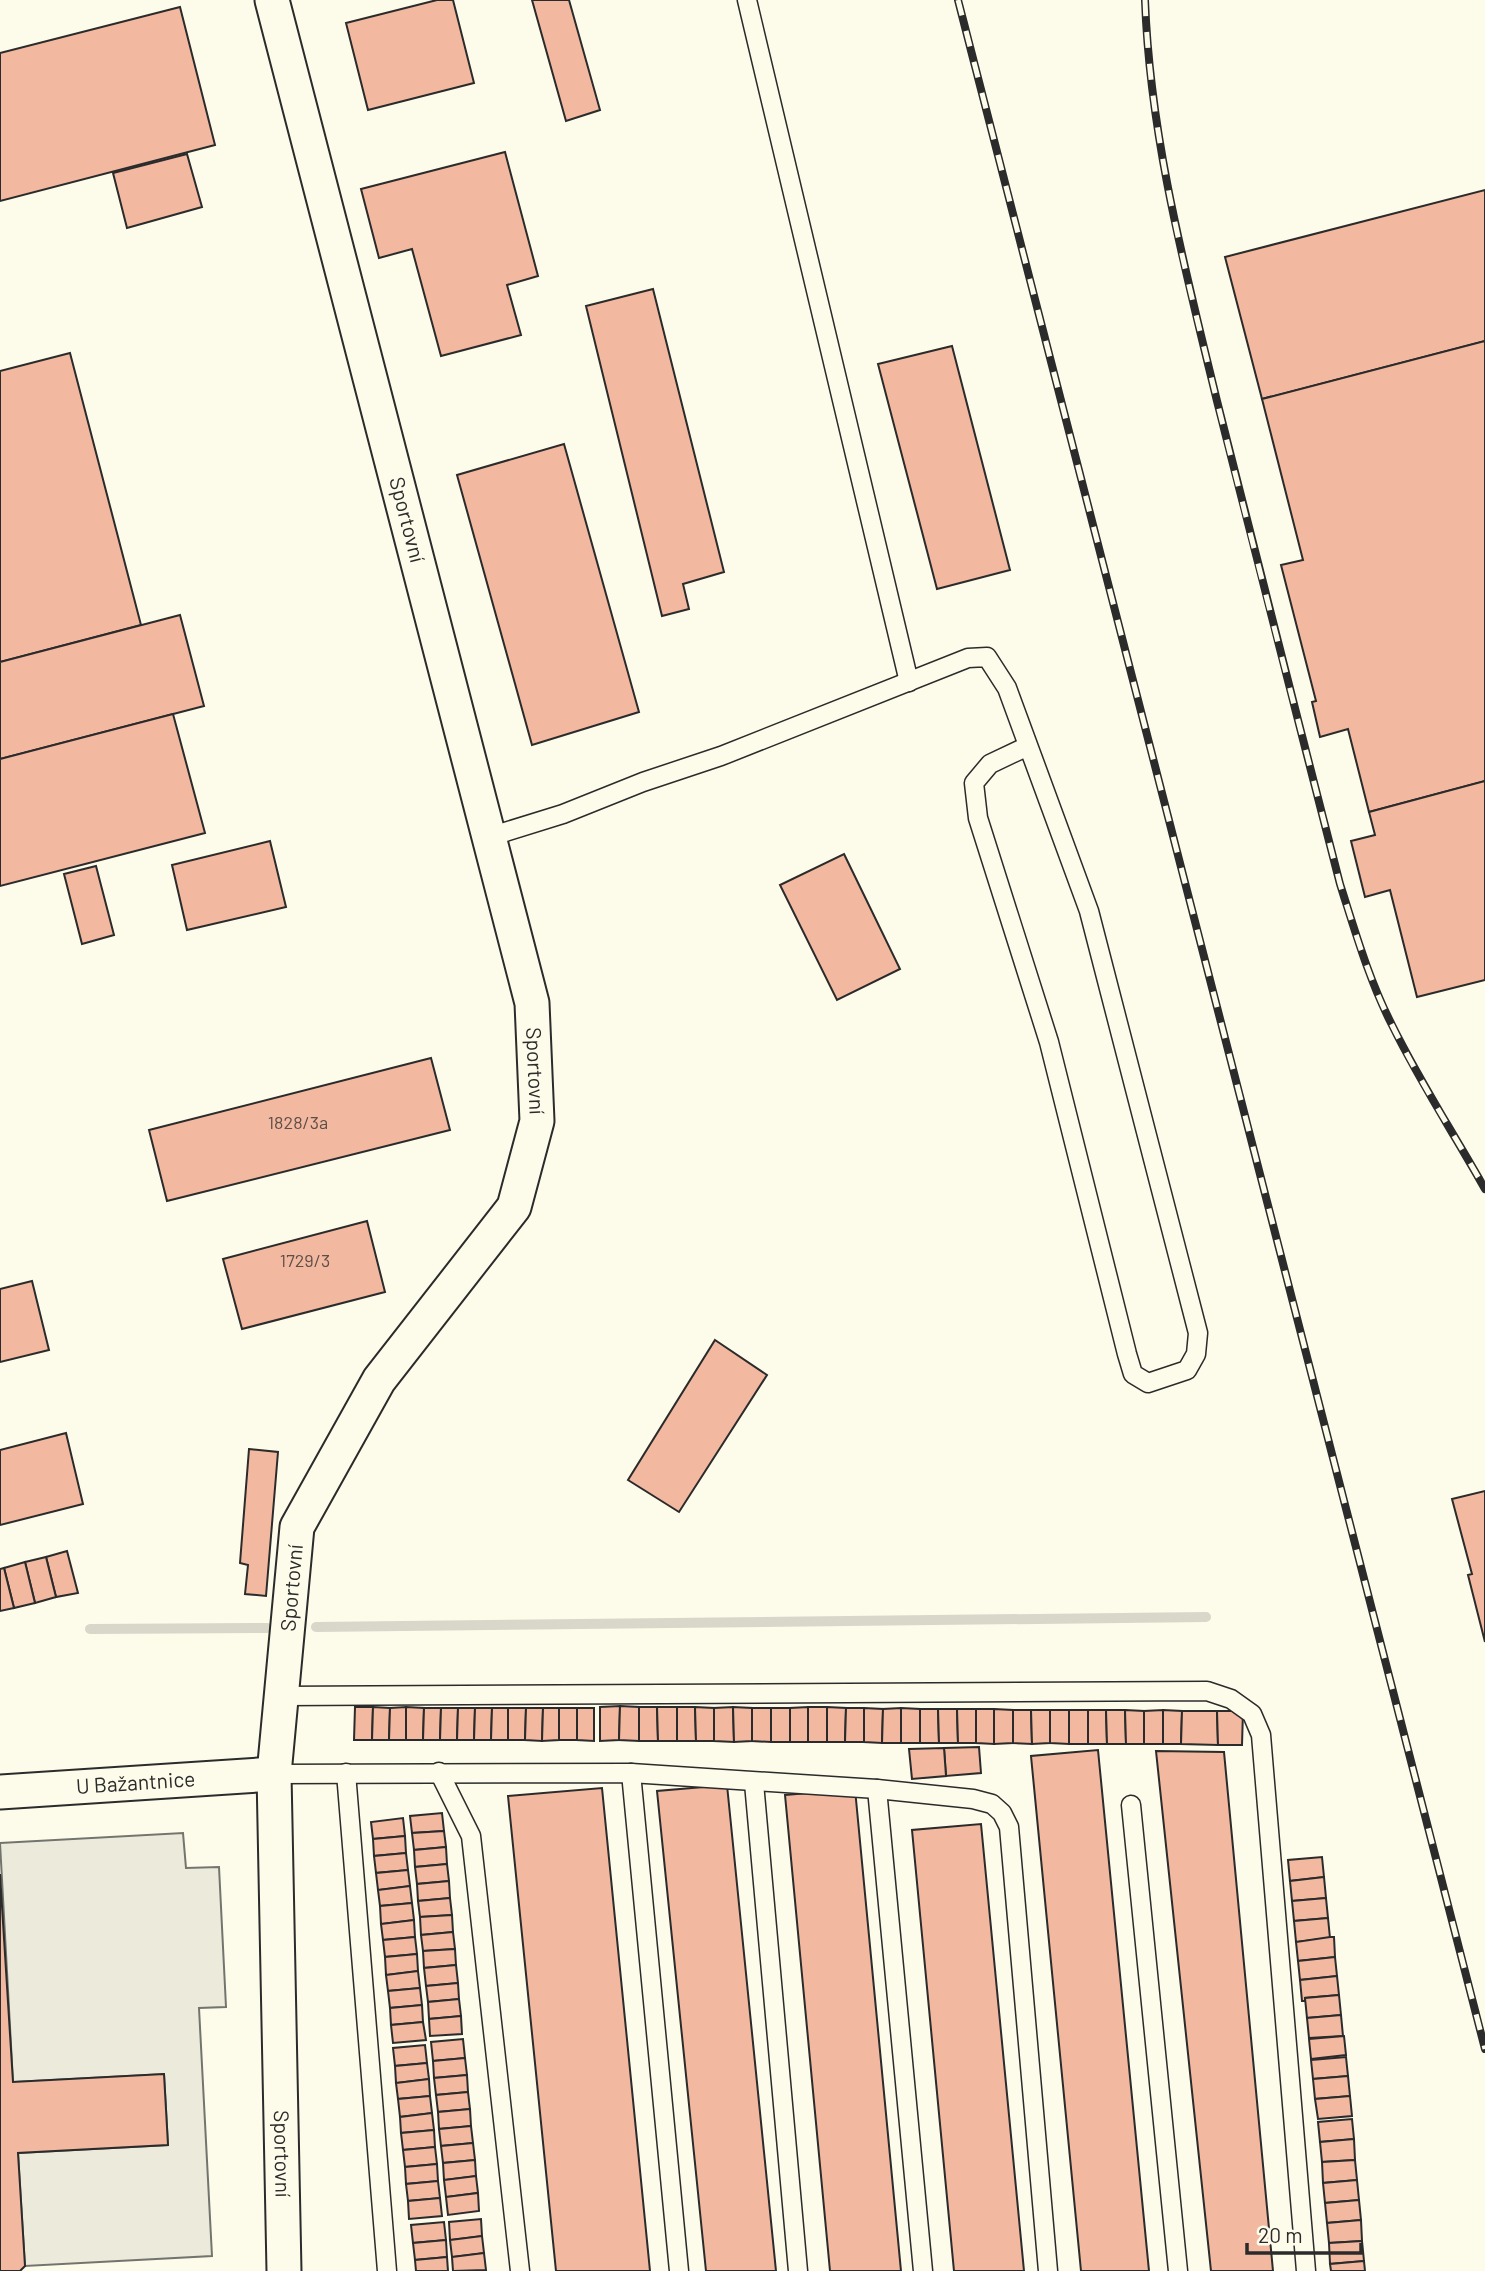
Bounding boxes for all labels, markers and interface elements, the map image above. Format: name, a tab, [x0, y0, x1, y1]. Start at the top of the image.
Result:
street label: Sportovní	[385, 474, 431, 565]
street label: Sportovní	[522, 1027, 551, 1115]
house number: 1828/3a	[268, 1111, 328, 1133]
house number: 1729/3	[280, 1249, 330, 1271]
street label: Sportovní	[274, 1543, 307, 1632]
street label: U Bažantnice	[75, 1765, 196, 1798]
street label: Sportovní	[270, 2110, 297, 2198]
scale bar	[1247, 2212, 1361, 2256]
text: 20 m	[1258, 2222, 1303, 2247]

